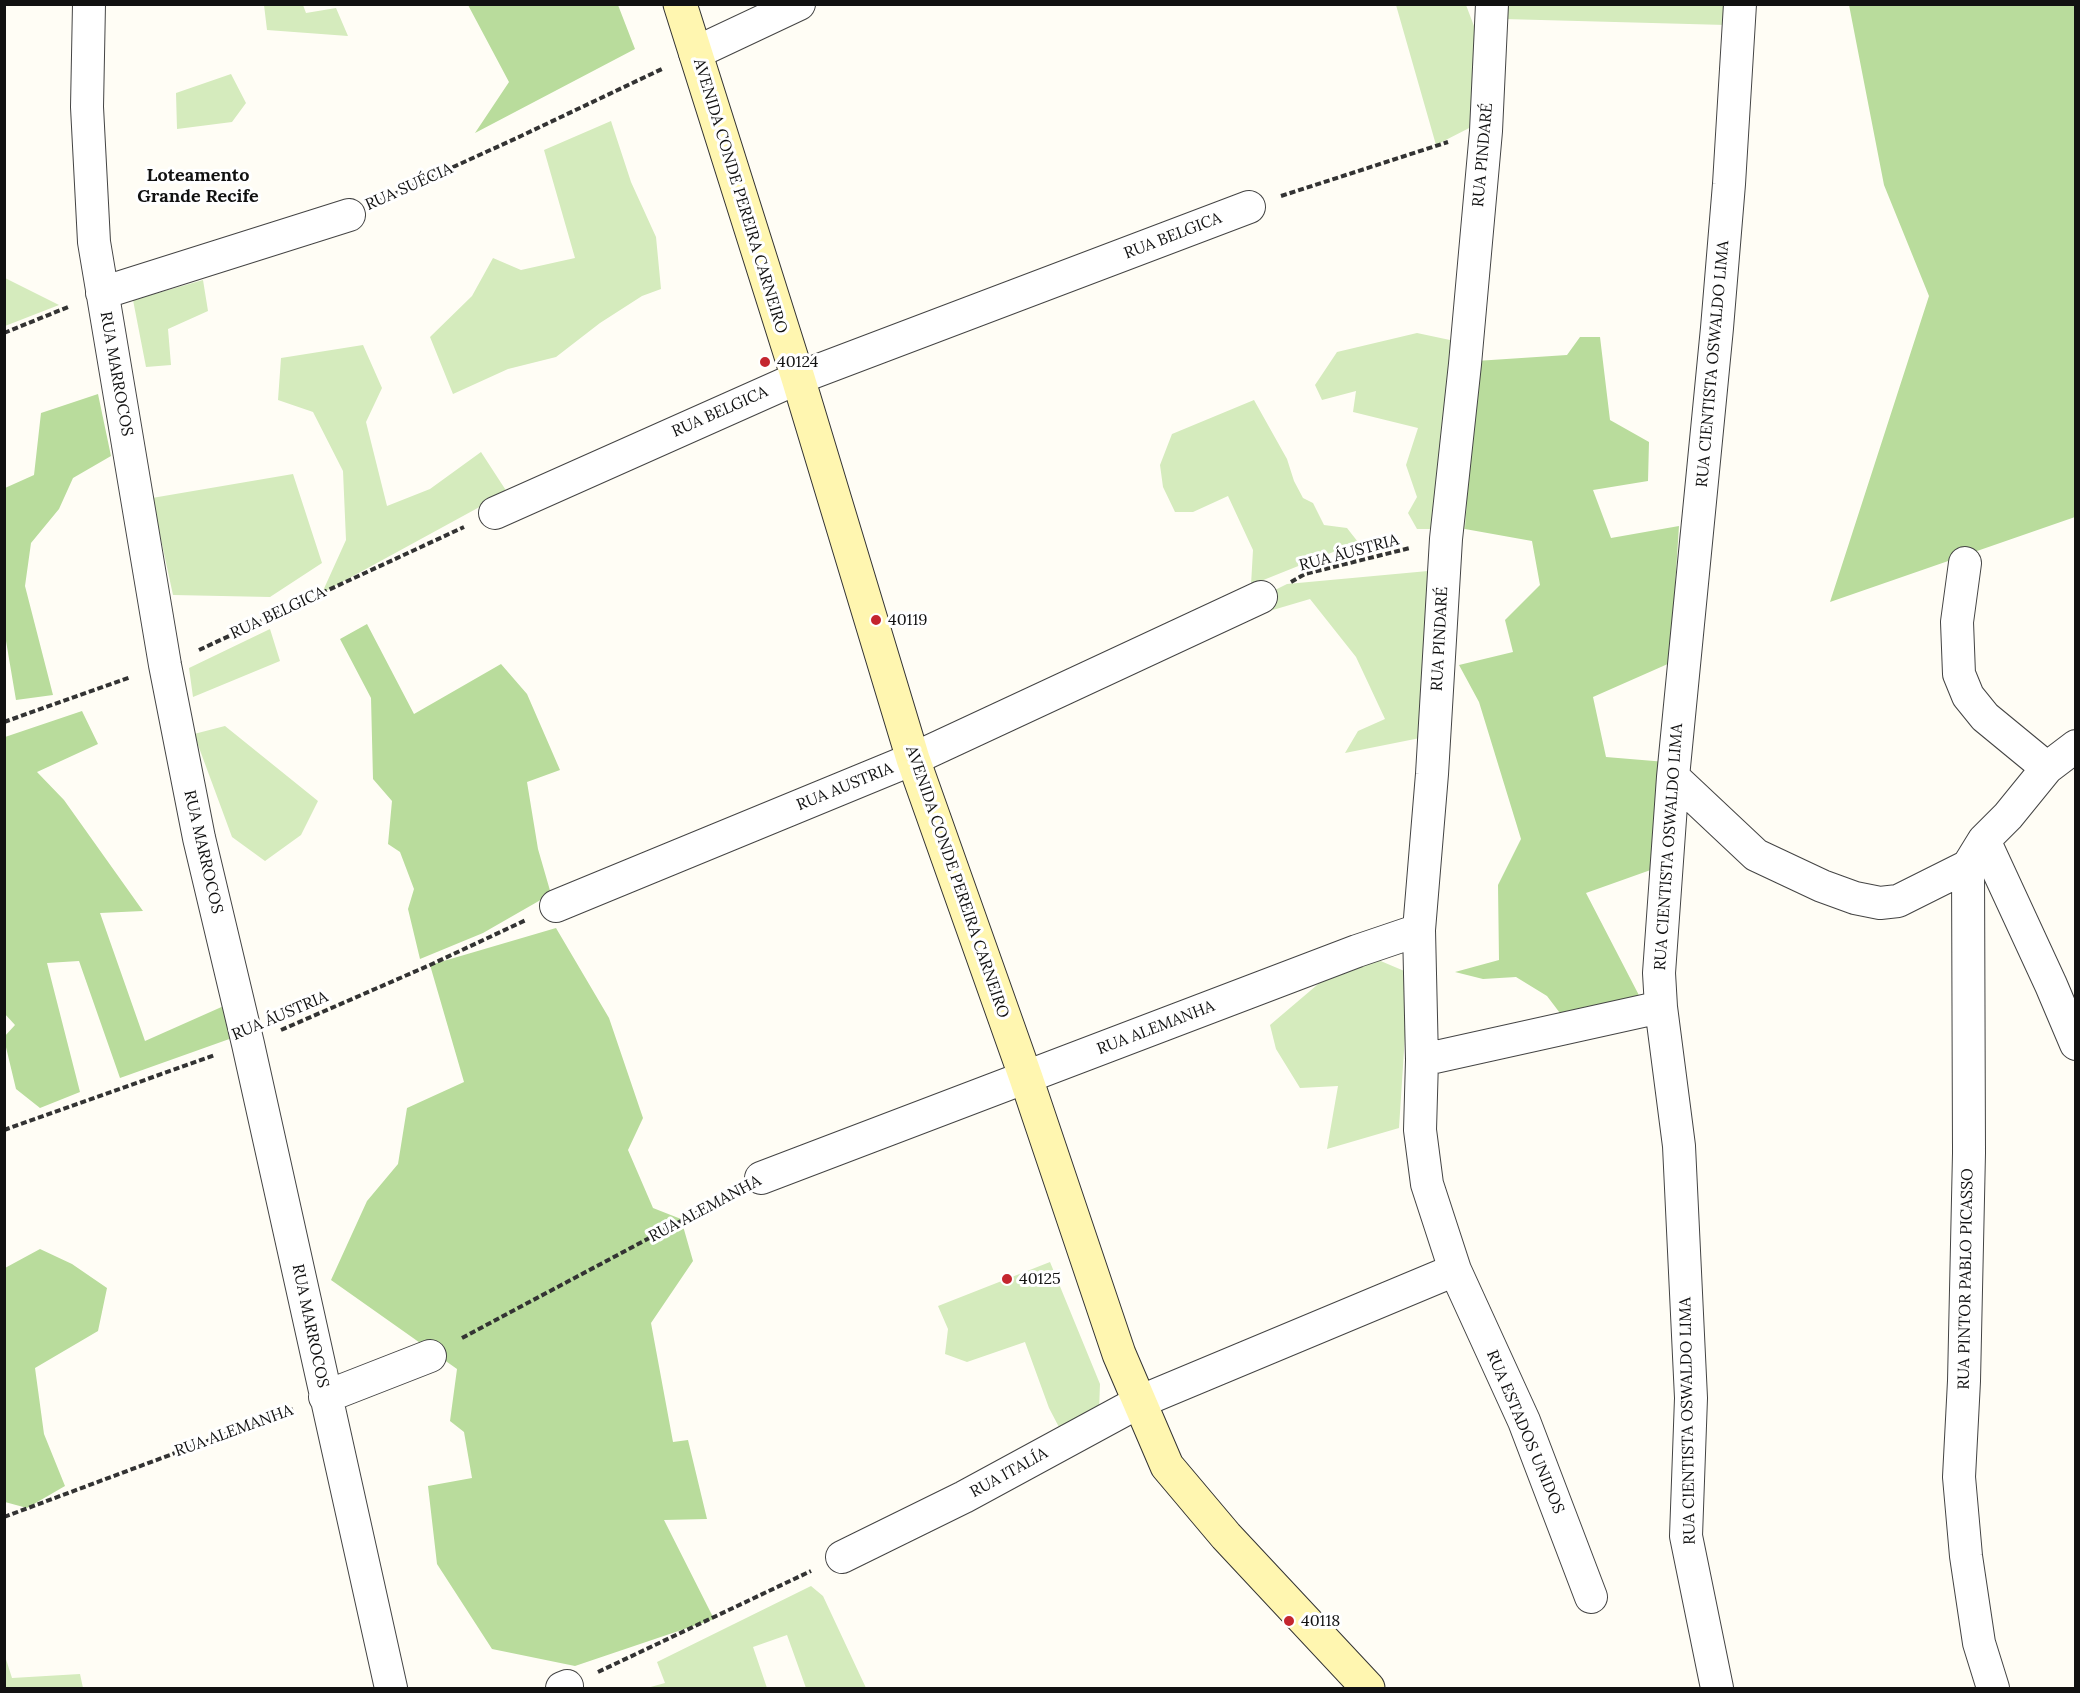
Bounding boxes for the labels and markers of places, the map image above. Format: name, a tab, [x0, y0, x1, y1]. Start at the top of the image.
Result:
place label: 40124	[777, 352, 818, 372]
marker: 40124	[758, 355, 772, 369]
place label: 40119	[888, 610, 928, 630]
marker: 40119	[869, 613, 883, 627]
place label: 40125	[1019, 1269, 1061, 1289]
marker: 40125	[1000, 1272, 1014, 1286]
place label: 40118	[1301, 1611, 1340, 1631]
marker: 40118	[1282, 1614, 1296, 1628]

